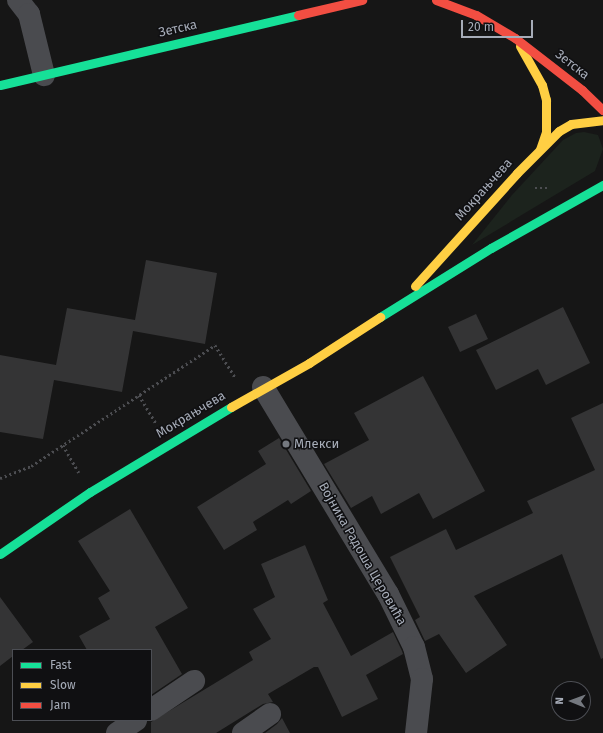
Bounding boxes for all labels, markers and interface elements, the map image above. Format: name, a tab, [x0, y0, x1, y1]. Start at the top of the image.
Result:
scale bar	[463, 12, 535, 38]
street label: Зетска	[157, 17, 199, 41]
text: 20 m	[468, 20, 494, 34]
street label: Зетска	[552, 47, 592, 83]
street label: Мокрањчева	[452, 156, 516, 224]
street label: Мокрањчева	[154, 388, 228, 442]
place label: Млекси	[294, 436, 339, 452]
marker: Млекси	[281, 439, 291, 449]
street label: Војника Радоша Церовића	[315, 480, 409, 628]
legend	[12, 649, 152, 721]
text: Fast	[50, 658, 72, 672]
text: Slow	[50, 678, 76, 692]
north arrow	[551, 681, 591, 721]
text: N	[553, 697, 566, 705]
text: Jam	[50, 698, 70, 712]

